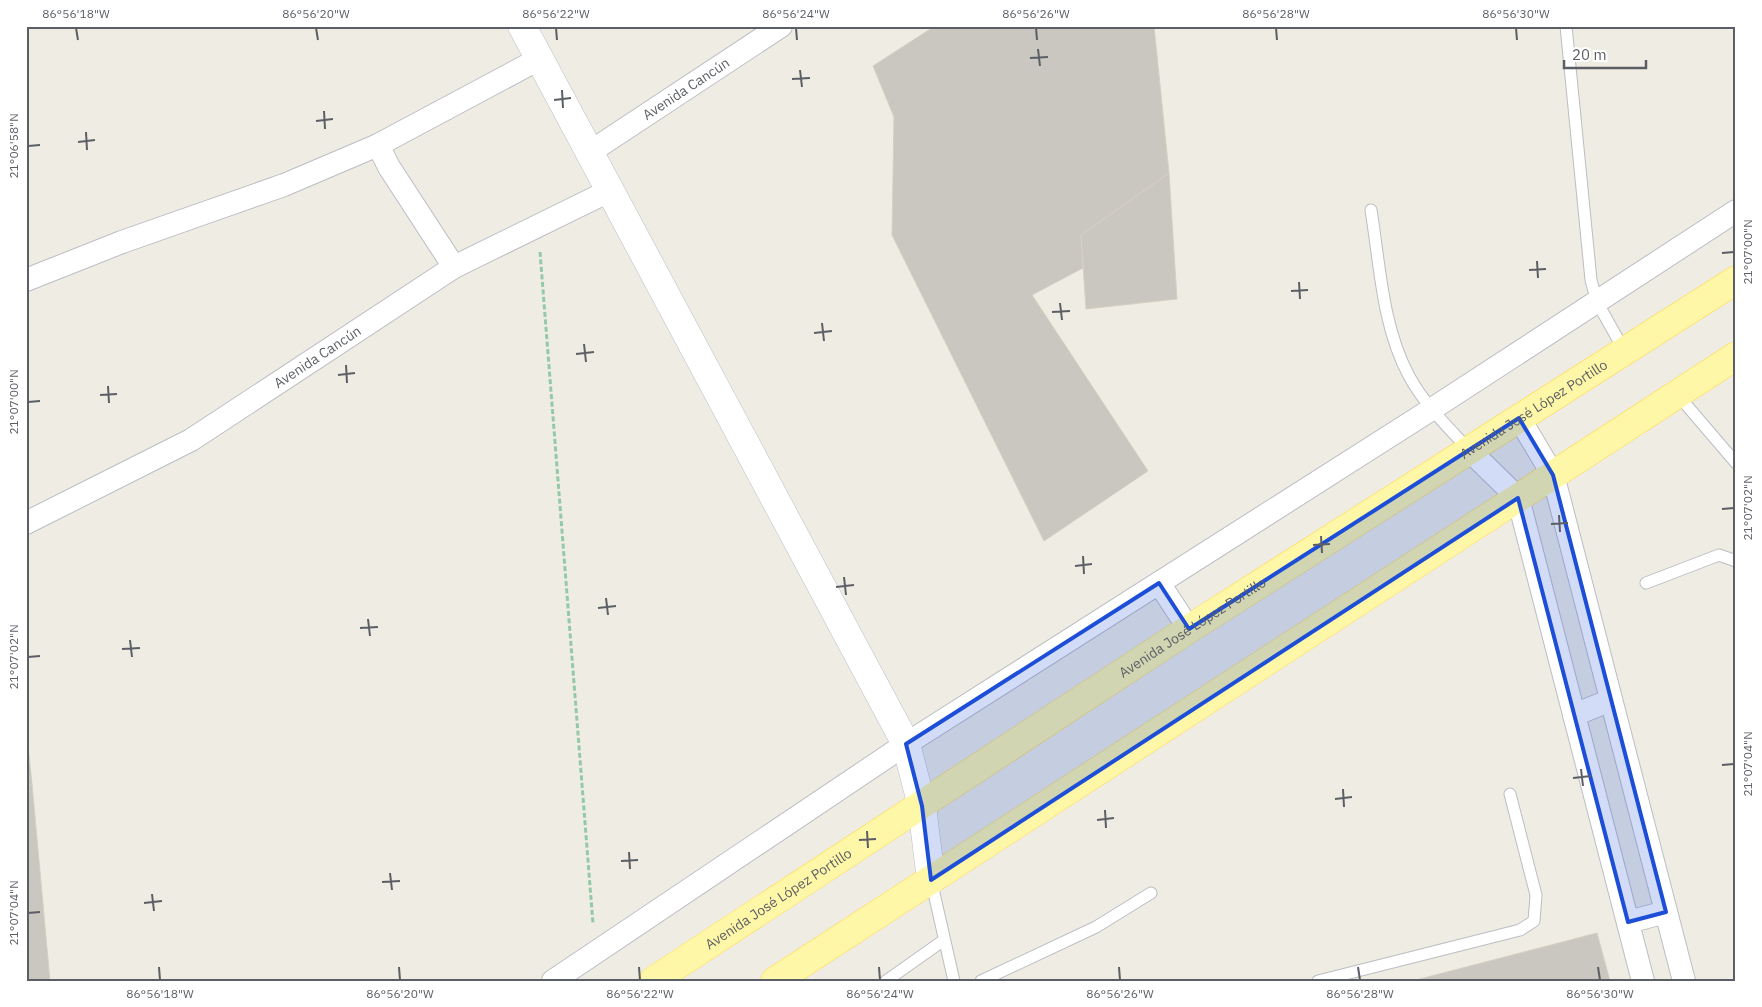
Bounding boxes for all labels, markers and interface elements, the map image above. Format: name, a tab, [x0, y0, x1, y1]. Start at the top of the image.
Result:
text: 86°56'18"W	[42, 6, 110, 21]
text: 86°56'20"W	[282, 6, 350, 21]
text: 86°56'22"W	[522, 6, 590, 21]
text: 86°56'24"W	[762, 6, 830, 21]
text: 86°56'26"W	[1002, 6, 1070, 21]
text: 86°56'28"W	[1242, 6, 1310, 21]
text: 86°56'30"W	[1482, 6, 1550, 21]
scale bar	[1564, 38, 1647, 70]
text: 20 m	[1572, 45, 1607, 64]
street label: Avenida Cancún	[639, 53, 733, 124]
text: 21°06'58"N	[6, 113, 21, 179]
text: 21°07'00"N	[1740, 219, 1755, 285]
street label: Avenida Cancún	[270, 322, 364, 392]
street label: Avenida José López Portillo	[1456, 355, 1611, 463]
text: 21°07'00"N	[6, 369, 21, 435]
text: 21°07'02"N	[1740, 475, 1755, 541]
street label: Avenida José López Portillo	[1115, 573, 1270, 682]
text: 21°07'02"N	[6, 624, 21, 690]
text: 21°07'04"N	[1740, 731, 1755, 797]
street label: Avenida José López Portillo	[702, 844, 855, 953]
text: 21°07'04"N	[6, 880, 21, 946]
text: 86°56'18"W	[126, 986, 194, 1001]
text: 86°56'20"W	[366, 986, 434, 1001]
text: 86°56'22"W	[606, 986, 674, 1001]
text: 86°56'24"W	[846, 986, 914, 1001]
text: 86°56'26"W	[1086, 986, 1154, 1001]
text: 86°56'28"W	[1326, 986, 1394, 1001]
text: 86°56'30"W	[1566, 986, 1634, 1001]

